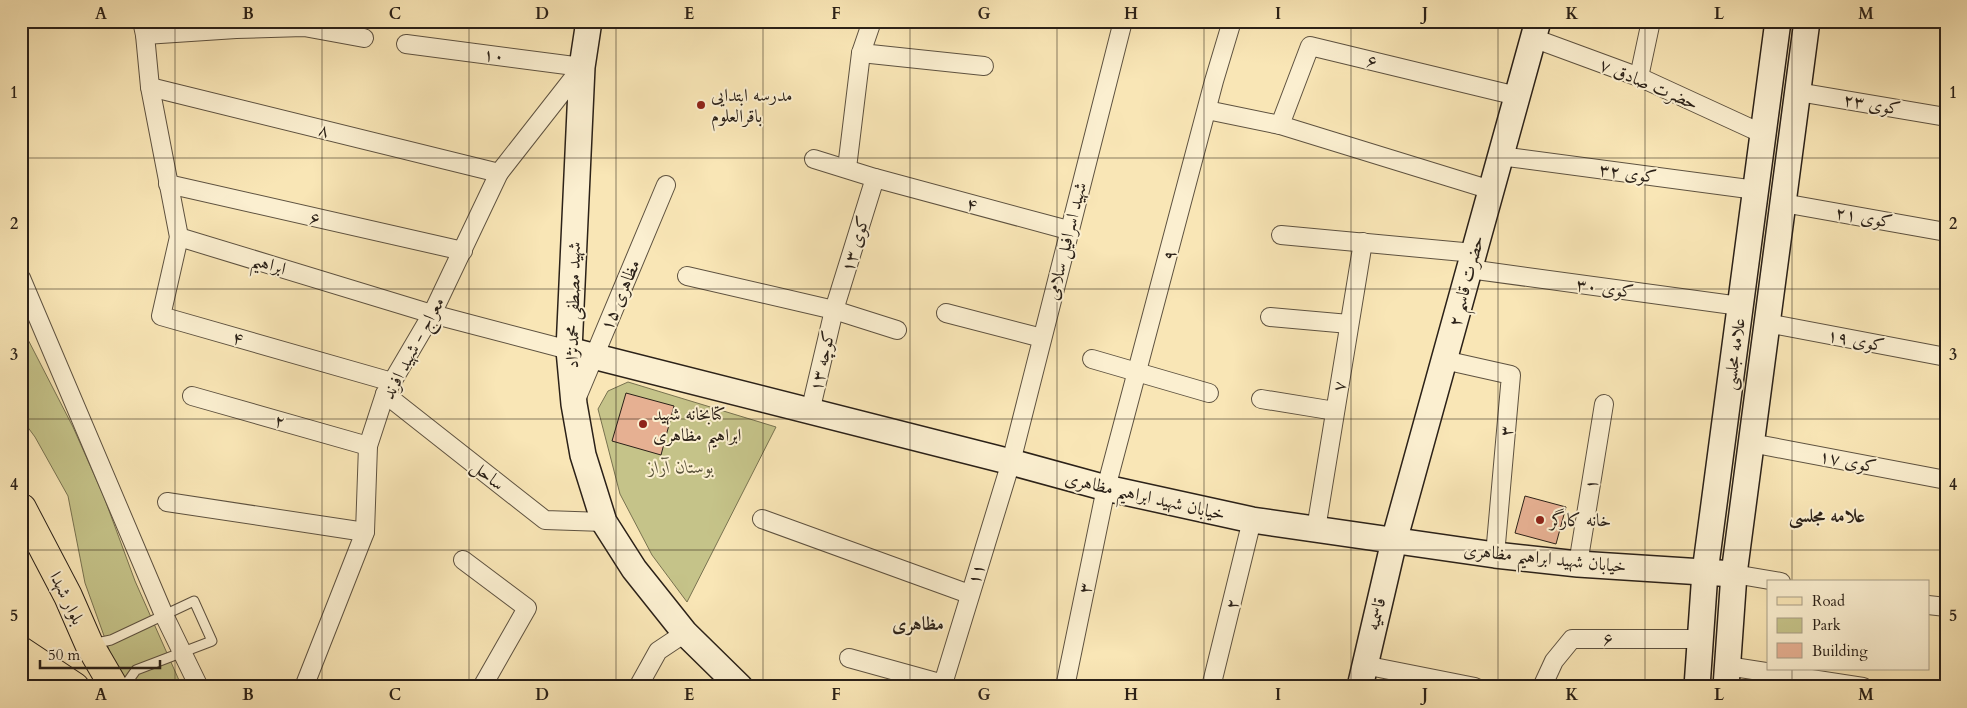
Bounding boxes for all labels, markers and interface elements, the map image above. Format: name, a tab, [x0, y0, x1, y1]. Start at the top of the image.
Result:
text: A	[95, 3, 107, 25]
text: B	[242, 3, 254, 25]
text: C	[389, 3, 401, 25]
text: D	[535, 3, 549, 25]
text: E	[684, 3, 694, 25]
text: F	[831, 3, 841, 25]
text: G	[977, 3, 991, 25]
text: H	[1124, 3, 1138, 25]
text: I	[1275, 3, 1281, 25]
text: J	[1420, 3, 1428, 25]
text: K	[1566, 3, 1579, 25]
text: L	[1714, 3, 1725, 25]
text: M	[1858, 3, 1874, 25]
street label: ۱۰	[482, 42, 506, 69]
street label: ۶	[1364, 48, 1380, 75]
street label: ۷ حضرت صادق	[1596, 52, 1702, 116]
text: 1	[10, 82, 18, 104]
text: 1	[1949, 82, 1957, 104]
place label: مدرسه ابتدایی باقرالعلوم	[711, 83, 793, 132]
street label: کوی ۲۳	[1841, 87, 1903, 122]
marker: مدرسه ابتدایی باقرالعلوم	[695, 99, 707, 111]
street label: ۸	[316, 117, 332, 144]
street label: کوی ۳۲	[1598, 157, 1658, 190]
street label: شهید اسرافیل سلامی	[1040, 180, 1093, 303]
street label: ۴	[964, 191, 980, 218]
street label: کوی ۲۱	[1833, 200, 1895, 235]
street label: ۶	[307, 205, 323, 232]
text: 2	[10, 213, 18, 235]
street label: کوی ۱۳	[835, 213, 876, 275]
text: 2	[1949, 213, 1957, 235]
street label: ۲ حضرت قاسم	[1442, 233, 1496, 331]
street label: شهید مصطفی محمدنژاد	[560, 242, 587, 369]
street label: ابراهیم	[247, 247, 289, 286]
street label: ۹	[1156, 247, 1183, 263]
street label: ۱۵ مظاهری	[594, 256, 647, 335]
street label: کوی ۳۰	[1575, 272, 1635, 305]
street label: معراج - شهید افرند	[376, 293, 454, 405]
street label: علامه مجلسی	[1717, 316, 1752, 392]
street label: کوی ۱۹	[1825, 323, 1887, 358]
street label: ۴	[229, 325, 246, 352]
street label: کوچه ۱۳	[803, 328, 842, 394]
text: 3	[10, 344, 18, 366]
text: 3	[1949, 344, 1957, 366]
street label: ۷	[1326, 379, 1353, 393]
place label: کتابخانه شهید ابراهیم مظاهری	[653, 402, 742, 453]
street label: ۲	[271, 408, 288, 435]
marker: کتابخانه شهید ابراهیم مظاهری	[637, 418, 649, 430]
street label: ۳	[1494, 425, 1519, 437]
street label: کوی ۱۷	[1817, 444, 1879, 479]
street label: ساحل	[465, 454, 510, 497]
park label: بوستان آراز	[647, 455, 715, 480]
street label: خیابان شهید ابراهیم مظاهری	[1061, 466, 1227, 532]
text: 4	[10, 474, 18, 496]
text: 4	[1949, 474, 1957, 496]
street label: ۱	[1578, 477, 1605, 491]
district label: علامه مجلسی	[1789, 503, 1865, 529]
place label: خانه کارگر	[1548, 508, 1611, 533]
marker: خانه کارگر	[1534, 514, 1546, 526]
street label: خیابان شهید ابراهیم مظاهری	[1462, 538, 1628, 584]
street label: ۱۱	[961, 560, 992, 588]
street label: بلوار شهدا	[43, 567, 90, 629]
street label: ۳	[1072, 580, 1099, 596]
legend	[1767, 580, 1930, 670]
text: Road	[1812, 591, 1845, 611]
street label: قاسمیه	[1360, 595, 1393, 633]
street label: ۲	[1219, 596, 1246, 612]
text: 5	[10, 605, 18, 627]
text: 5	[1949, 605, 1957, 627]
district label: مظاهری	[892, 611, 944, 637]
text: Park	[1812, 615, 1841, 635]
street label: ۶	[1603, 627, 1613, 652]
scale bar	[40, 638, 160, 670]
text: Building	[1812, 641, 1868, 661]
text: 50 m	[48, 645, 80, 665]
text: A	[95, 684, 107, 706]
text: B	[242, 684, 254, 706]
text: C	[389, 684, 401, 706]
text: D	[535, 684, 549, 706]
text: E	[684, 684, 694, 706]
text: F	[831, 684, 841, 706]
text: G	[977, 684, 991, 706]
text: H	[1124, 684, 1138, 706]
text: I	[1275, 684, 1281, 706]
text: J	[1420, 684, 1428, 706]
text: K	[1566, 684, 1579, 706]
text: L	[1714, 684, 1725, 706]
text: M	[1858, 684, 1874, 706]

